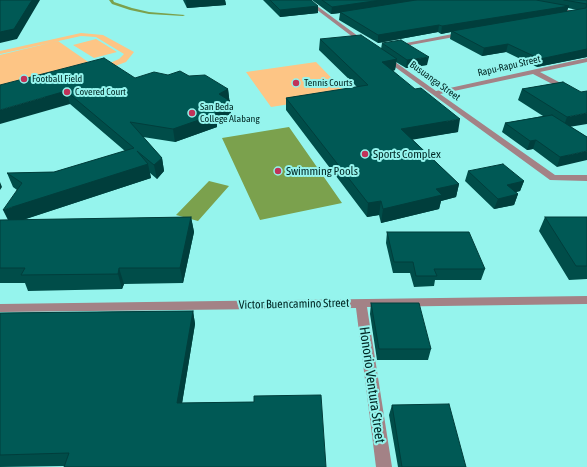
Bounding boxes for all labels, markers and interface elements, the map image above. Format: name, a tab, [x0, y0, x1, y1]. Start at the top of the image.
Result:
street label: Rapu-Rapu Street	[476, 53, 542, 79]
street label: Busuanga Street	[407, 59, 463, 103]
place label: Football Field	[32, 73, 82, 85]
marker: Football Field	[19, 74, 29, 84]
place label: Tennis Courts	[304, 77, 353, 89]
marker: Tennis Courts	[291, 78, 301, 88]
place label: Covered Court	[75, 86, 126, 98]
marker: Covered Court	[62, 87, 72, 97]
place label: San Beda College Alabang	[200, 101, 260, 124]
marker: San Beda College Alabang	[187, 108, 197, 118]
place label: Sports Complex	[373, 147, 441, 161]
marker: Sports Complex	[360, 149, 370, 159]
place label: Swimming Pools	[286, 164, 358, 178]
marker: Swimming Pools	[273, 166, 283, 176]
street label: Victor Buencamino Street	[238, 296, 350, 312]
street label: Honorio Ventura Street	[356, 326, 388, 444]

